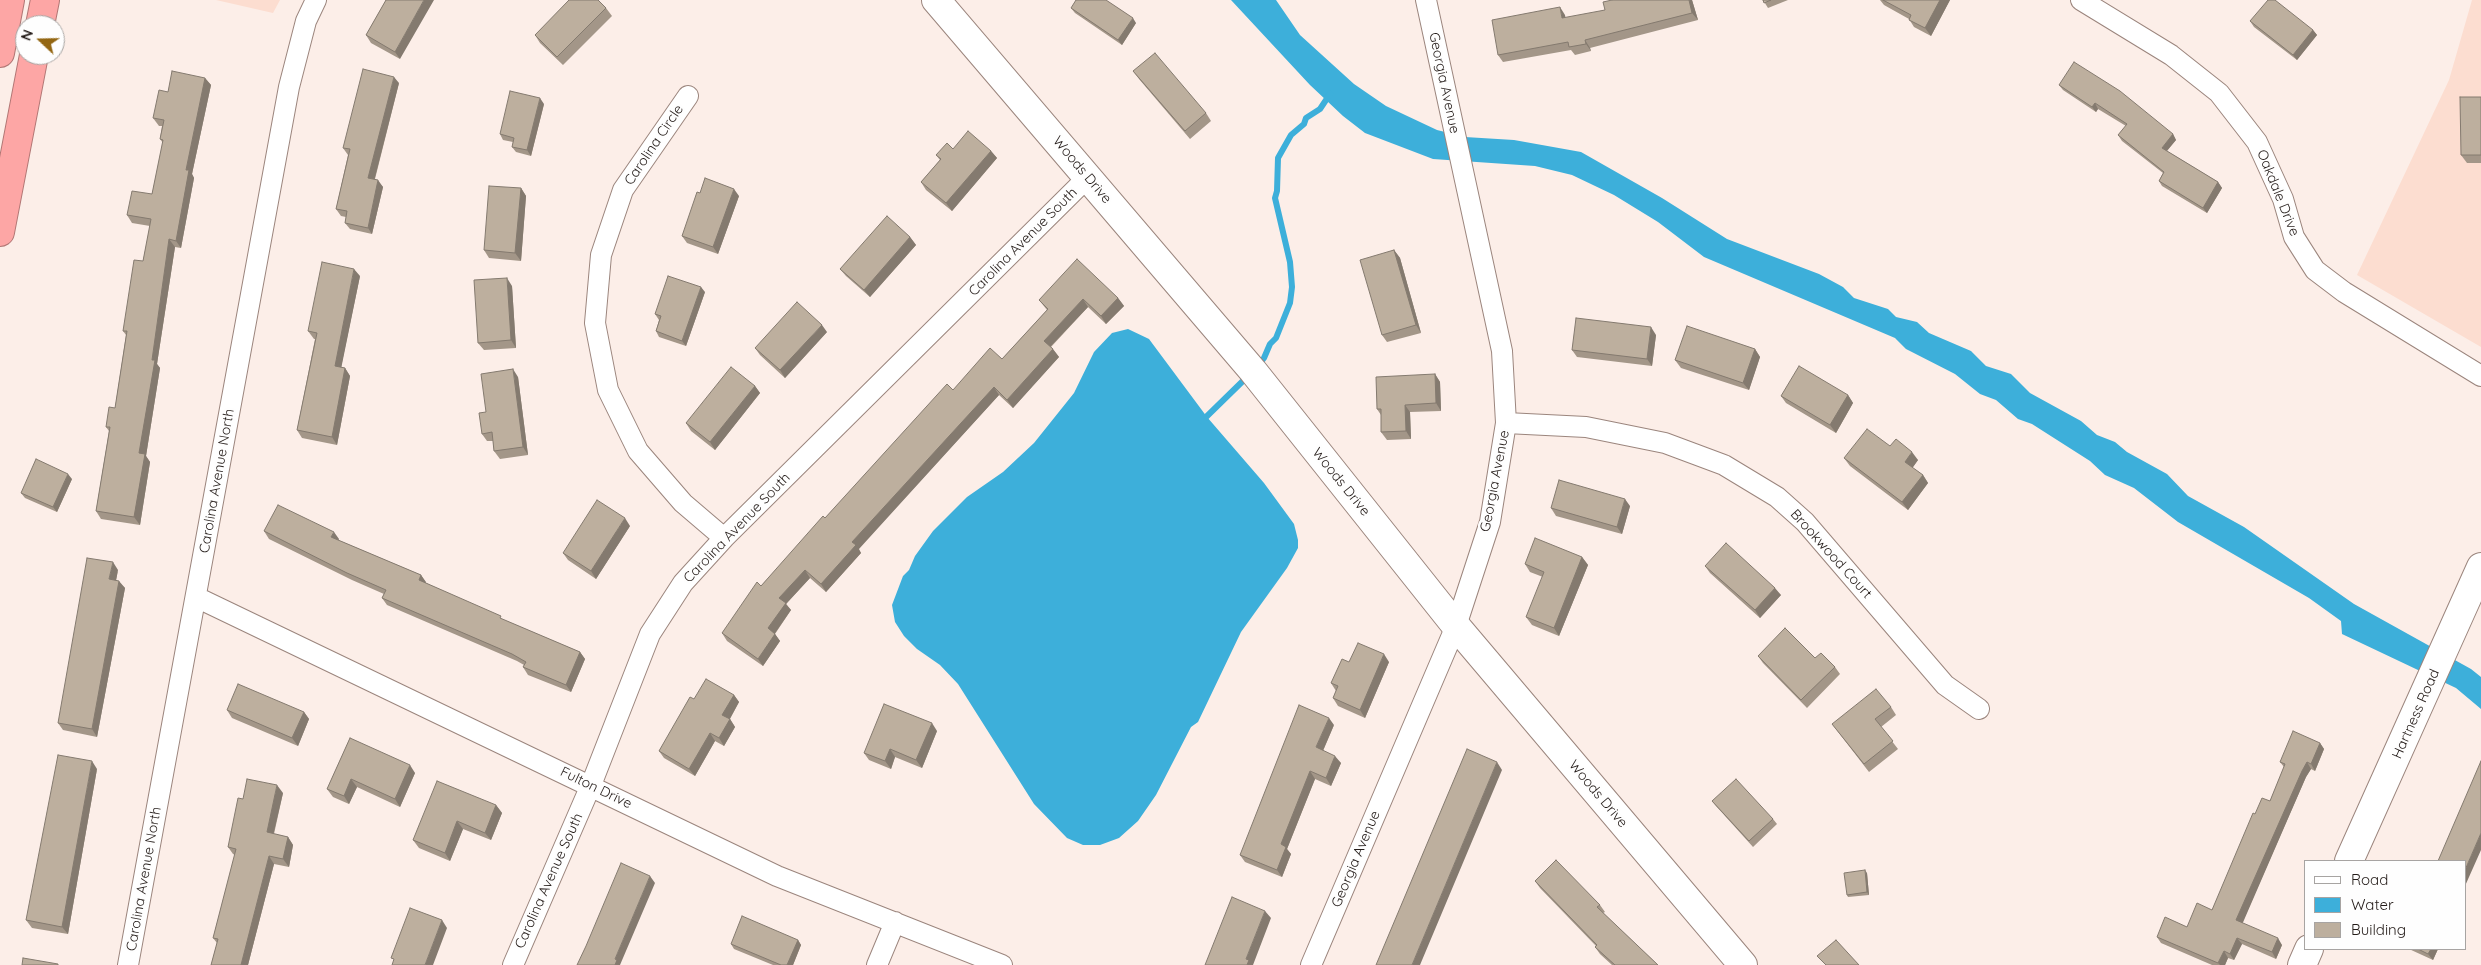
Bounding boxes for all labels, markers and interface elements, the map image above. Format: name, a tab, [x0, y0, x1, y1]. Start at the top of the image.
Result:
north arrow	[15, 15, 65, 65]
text: N	[17, 27, 37, 43]
street label: Georgia Avenue	[1425, 31, 1463, 135]
street label: Carolina Circle	[621, 102, 687, 188]
street label: Woods Drive	[1049, 133, 1115, 207]
street label: Oakdale Drive	[2253, 147, 2303, 239]
street label: Carolina Avenue South	[965, 184, 1081, 300]
street label: Carolina Avenue North	[196, 408, 238, 554]
street label: Georgia Avenue	[1477, 429, 1513, 533]
street label: Woods Drive	[1308, 445, 1374, 519]
street label: Carolina Avenue South	[680, 469, 794, 587]
street label: Brookwood Court	[1787, 506, 1875, 602]
street label: Hartness Road	[2389, 667, 2443, 761]
street label: Woods Drive	[1565, 757, 1631, 831]
street label: Fulton Drive	[557, 763, 635, 813]
street label: Carolina Avenue North	[123, 806, 165, 952]
street label: Georgia Avenue	[1328, 808, 1384, 910]
street label: Carolina Avenue South	[512, 811, 586, 951]
legend	[2304, 860, 2466, 950]
text: Road	[2351, 870, 2388, 889]
text: Water	[2351, 895, 2394, 914]
text: Building	[2351, 920, 2406, 939]

